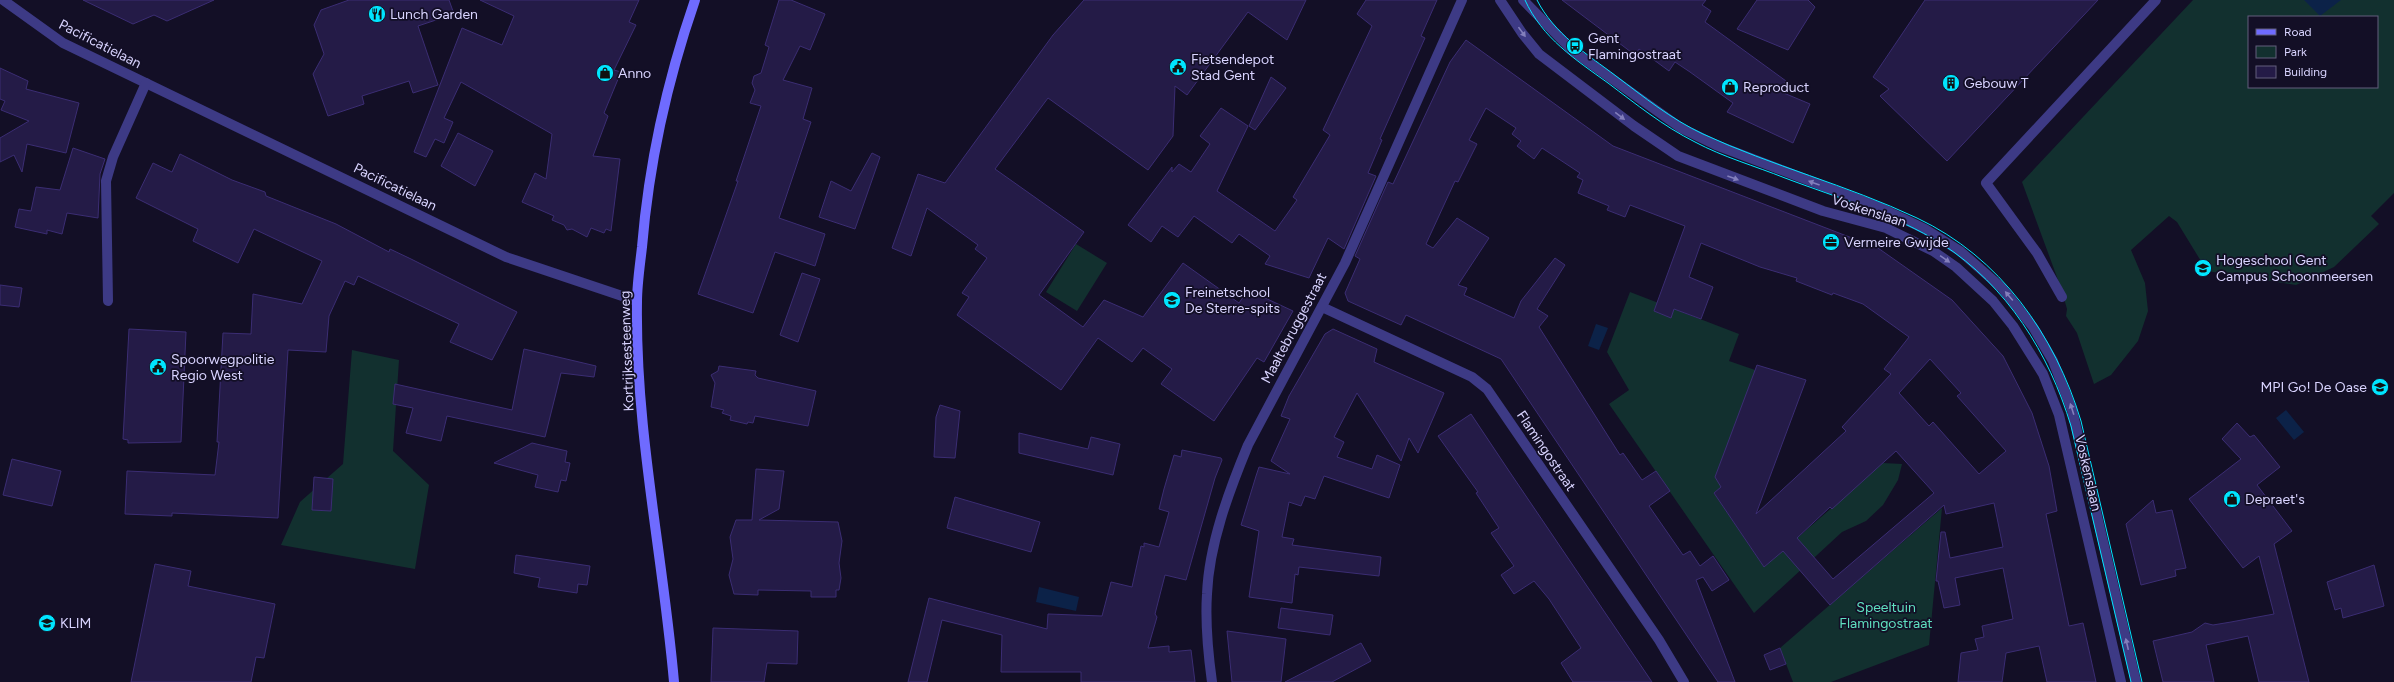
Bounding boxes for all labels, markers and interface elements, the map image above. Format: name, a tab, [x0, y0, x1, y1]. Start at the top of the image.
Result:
restaurant icon: Lunch Garden	[367, 4, 387, 24]
place label: Lunch Garden	[390, 6, 478, 23]
street label: Pacificatielaan	[56, 16, 144, 72]
legend	[2248, 16, 2378, 88]
text: Road	[2284, 25, 2312, 39]
one-way arrow	[1517, 27, 1526, 38]
place label: Gent Flamingostraat	[1588, 30, 1681, 63]
bus stop icon: Gent Flamingostraat	[1565, 36, 1585, 56]
text: Park	[2284, 45, 2307, 59]
place label: Fietsendepot Stad Gent	[1191, 51, 1274, 84]
public building icon: Fietsendepot Stad Gent	[1168, 57, 1188, 77]
shop icon: Anno	[595, 63, 615, 83]
place label: Anno	[618, 65, 651, 82]
text: Building	[2284, 65, 2327, 79]
building icon: Gebouw T	[1941, 73, 1961, 93]
place label: Gebouw T	[1964, 75, 2029, 92]
shop icon: Reproduct	[1720, 77, 1740, 97]
place label: Reproduct	[1743, 79, 1809, 96]
one-way arrow	[1615, 112, 1625, 120]
street label: Pacificatielaan	[351, 160, 440, 215]
one-way arrow	[1728, 176, 1740, 182]
one-way arrow	[1808, 179, 1820, 185]
street label: Voskenslaan	[1829, 191, 1909, 231]
office icon: Vermeire Gwijde	[1821, 232, 1841, 252]
place label: Vermeire Gwijde	[1844, 234, 1949, 251]
place label: Hogeschool Gent Campus Schoonmeersen	[2216, 252, 2373, 285]
one-way arrow	[1939, 256, 1951, 263]
school or university icon: Hogeschool Gent Campus Schoonmeersen	[2193, 258, 2213, 278]
street label: Maaltebruggestraat	[1258, 270, 1330, 386]
place label: Freinetschool De Sterre-spits	[1185, 284, 1280, 317]
street label: Kortrijksesteenweg	[616, 290, 638, 412]
school or university icon: Freinetschool De Sterre-spits	[1162, 290, 1182, 310]
one-way arrow	[2004, 291, 2013, 301]
place label: Spoorwegpolitie Regio West	[171, 351, 275, 384]
public building icon: Spoorwegpolitie Regio West	[148, 357, 168, 377]
school or university icon: MPI Go! De Oase	[2370, 377, 2390, 397]
place label: MPI Go! De Oase	[2261, 379, 2367, 396]
one-way arrow	[2069, 402, 2075, 414]
street label: Flamingostraat	[1513, 408, 1579, 494]
street label: Voskenslaan	[2071, 433, 2105, 513]
shop icon: Depraet's	[2222, 489, 2242, 509]
place label: Depraet's	[2245, 491, 2305, 508]
park label: Speeltuin Flamingostraat	[1839, 599, 1933, 632]
school or university icon: KLIM	[37, 613, 57, 633]
place label: KLIM	[60, 615, 91, 632]
one-way arrow	[2124, 638, 2130, 650]

